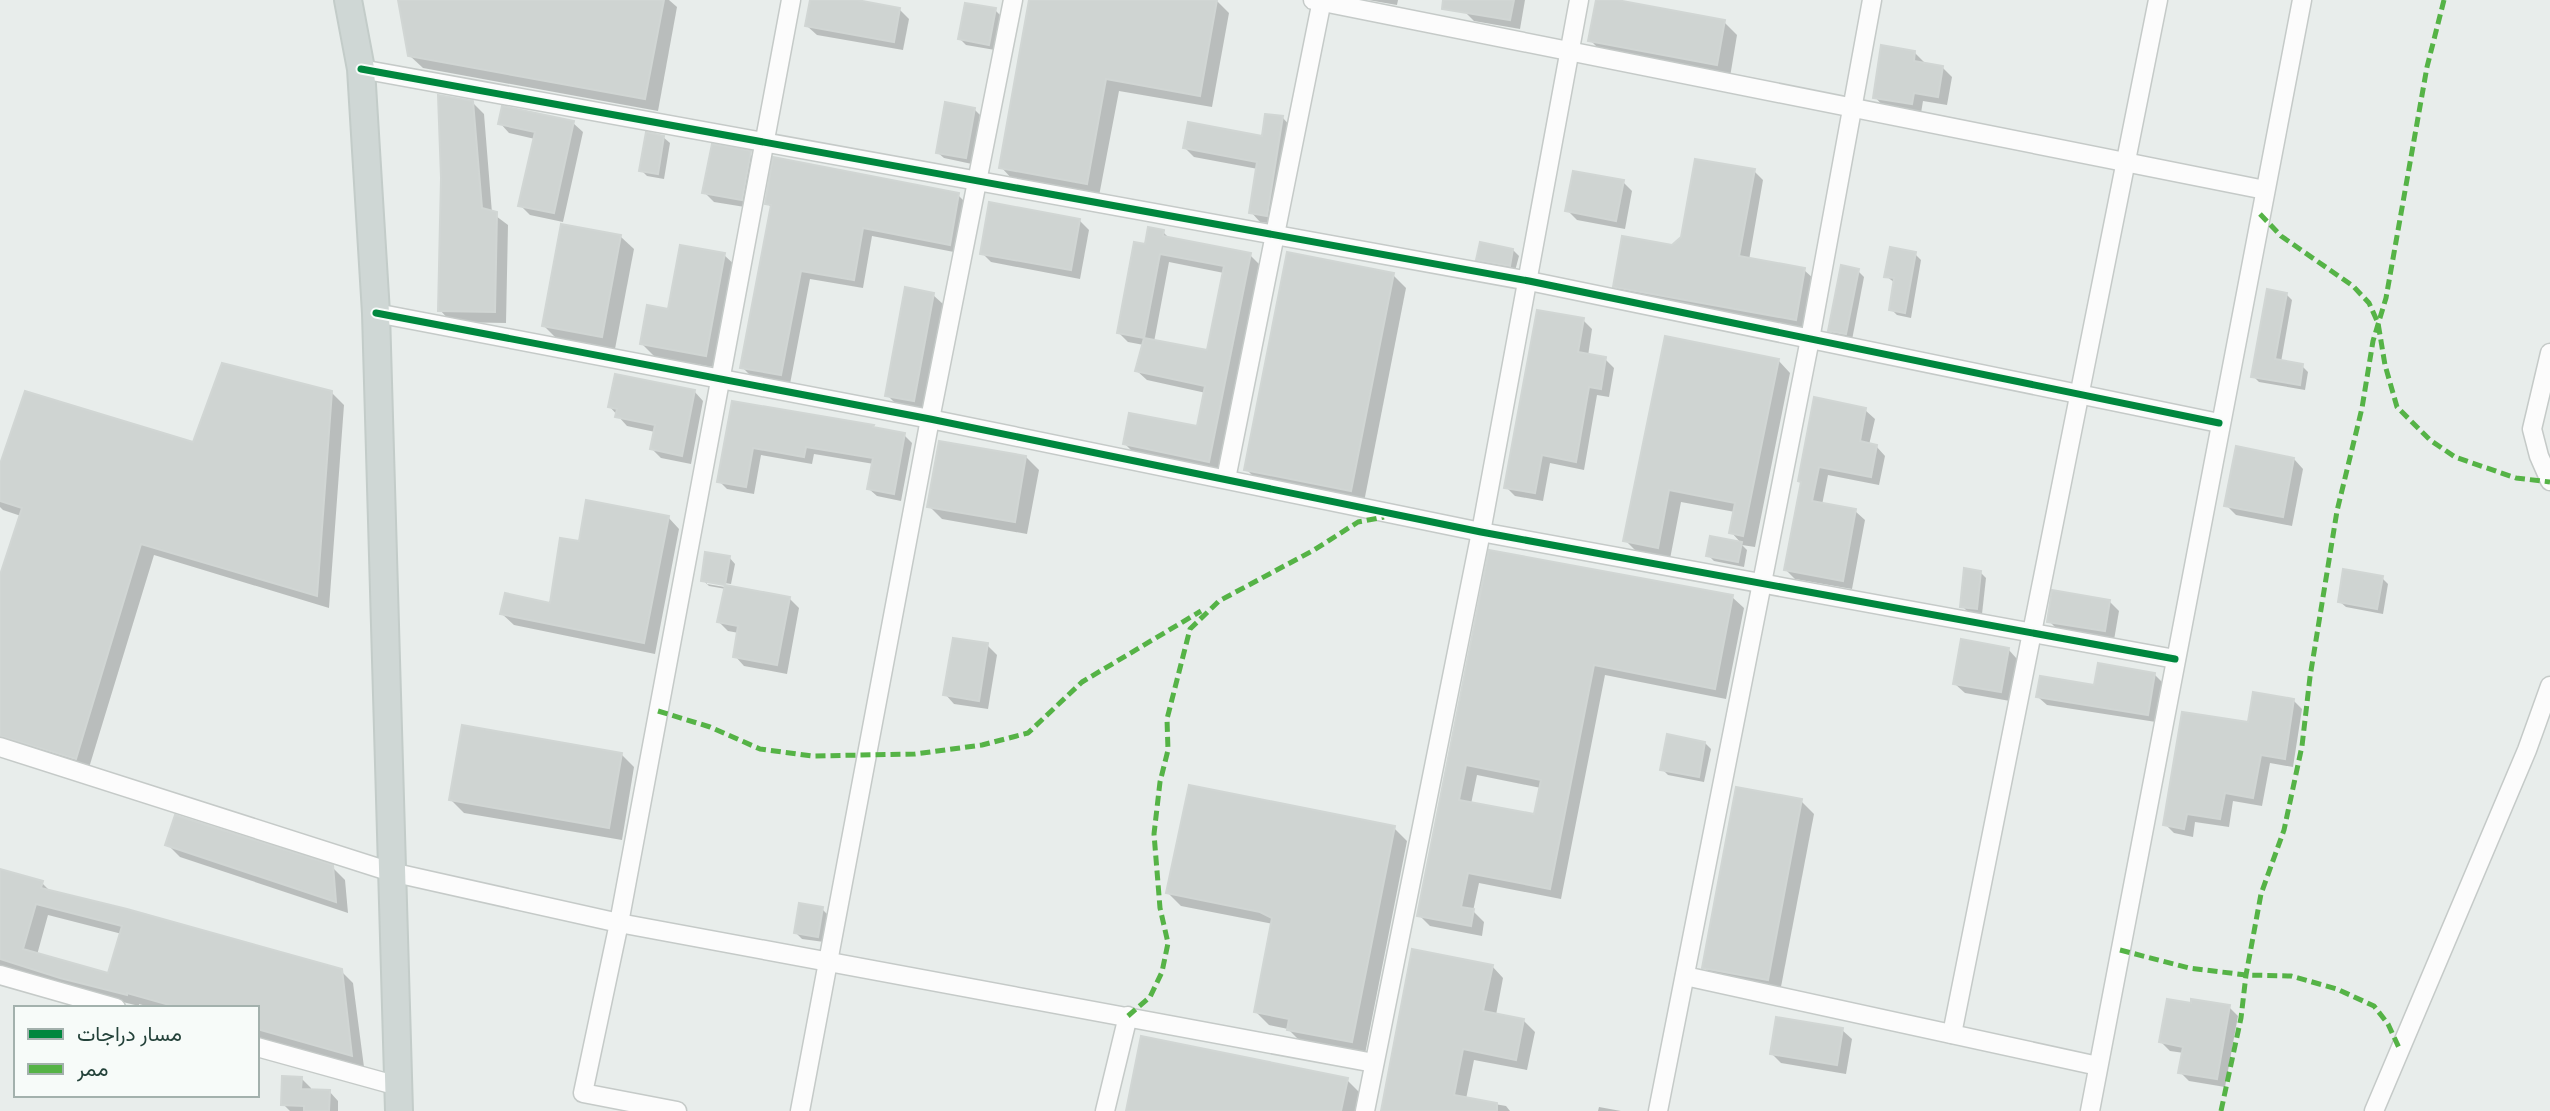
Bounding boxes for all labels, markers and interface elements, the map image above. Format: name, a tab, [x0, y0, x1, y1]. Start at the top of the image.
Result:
legend	[14, 1006, 259, 1097]
text: مسار دراجات	[77, 1021, 182, 1047]
text: ممر	[76, 1056, 108, 1082]

